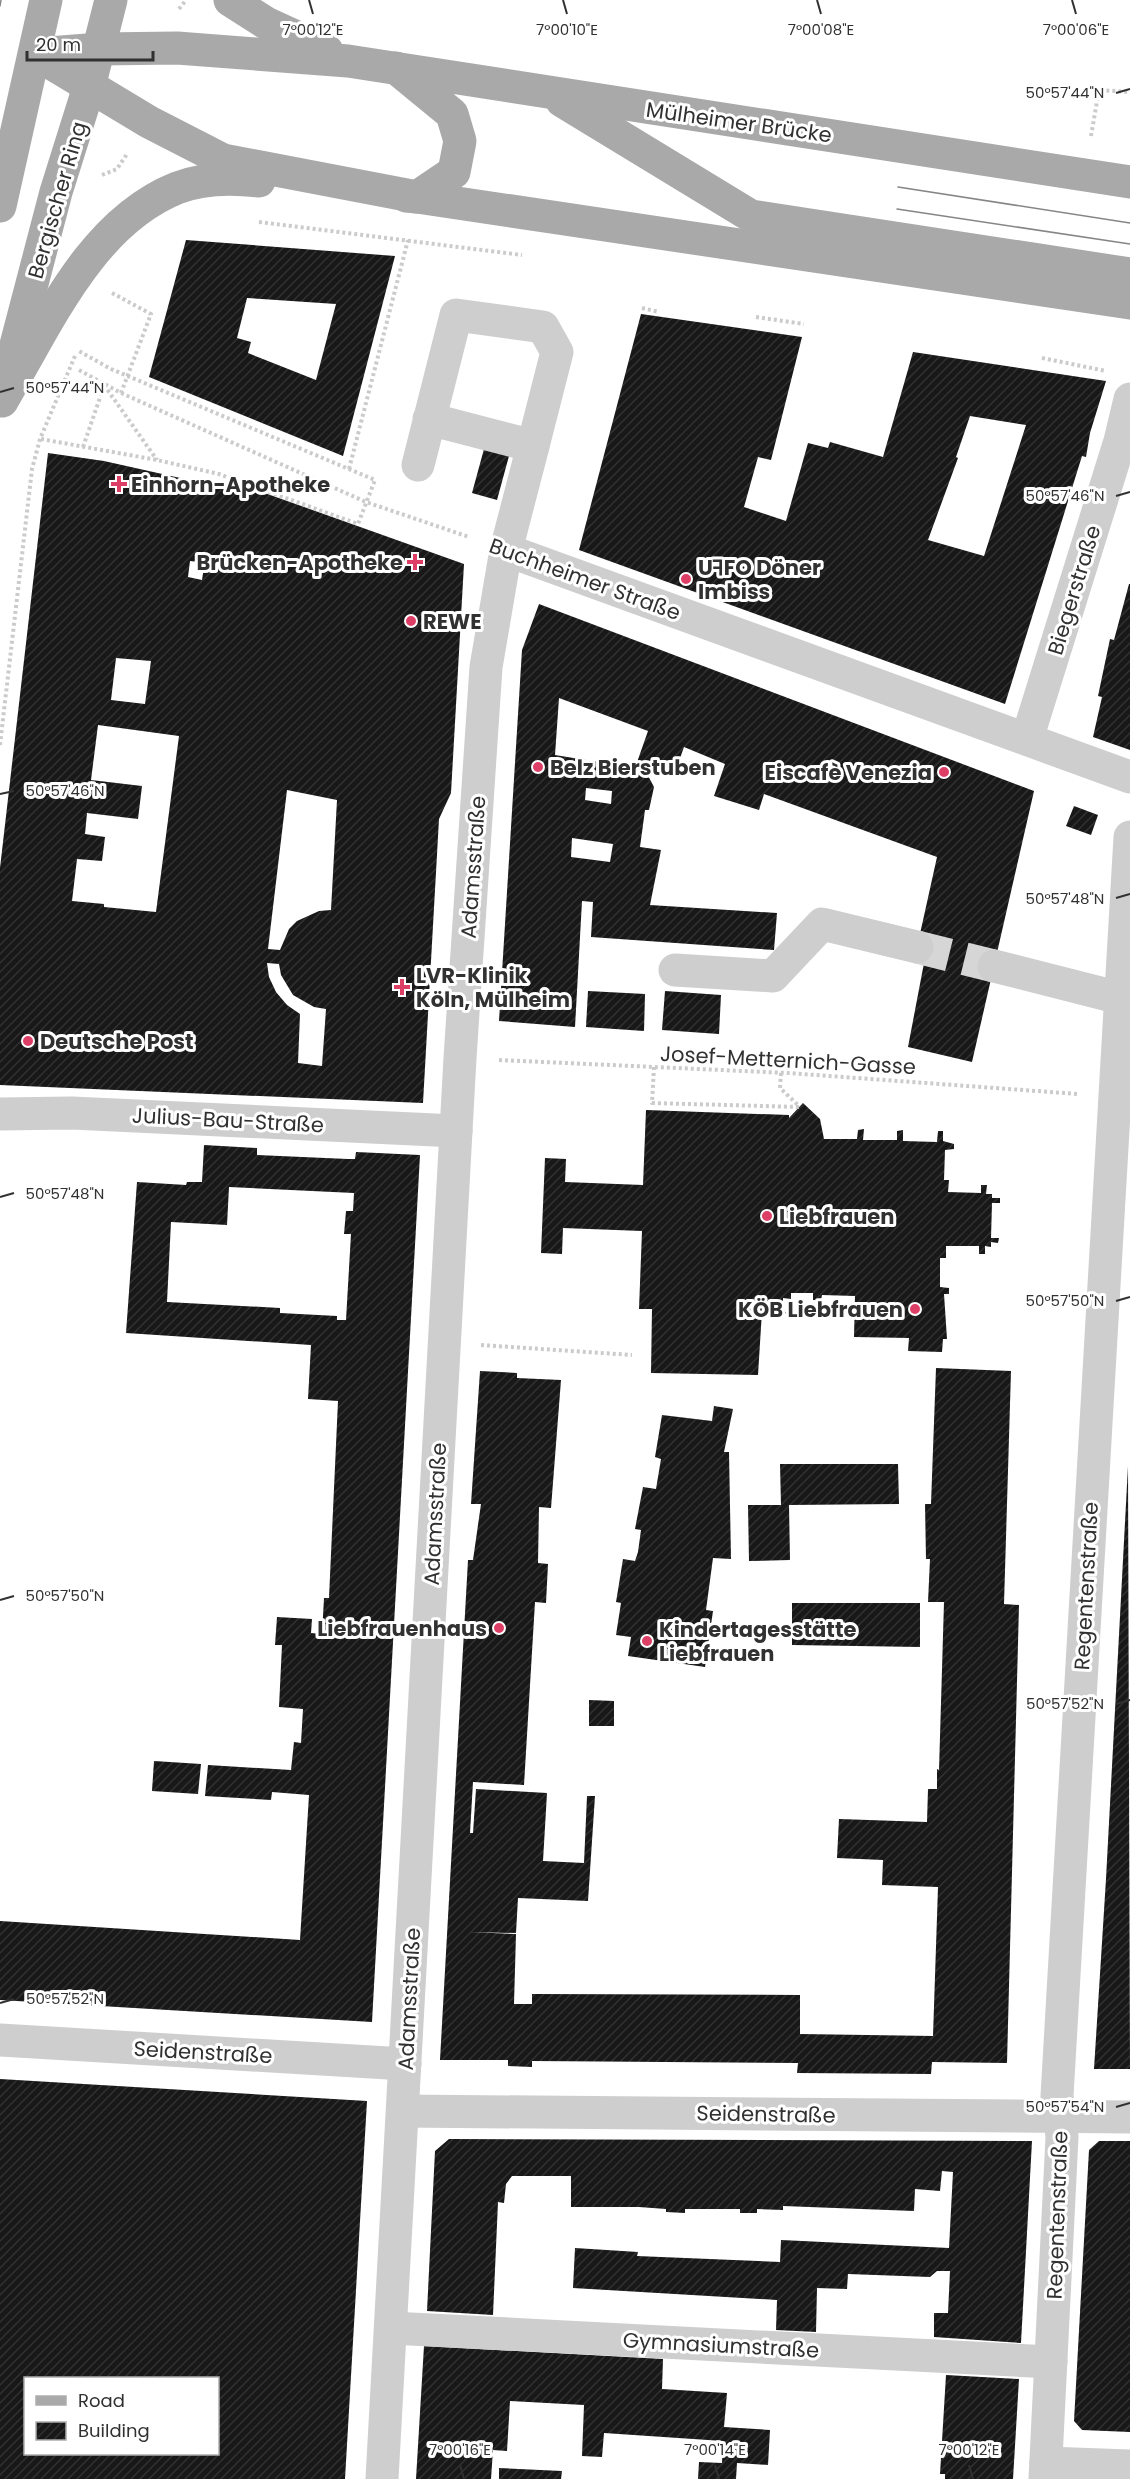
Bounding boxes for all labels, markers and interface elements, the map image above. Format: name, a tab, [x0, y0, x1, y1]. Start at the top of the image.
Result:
text: 7°00'12"E	[282, 19, 344, 40]
text: 7°00'10"E	[536, 19, 598, 40]
text: 7°00'08"E	[788, 19, 854, 40]
text: 7°00'06"E	[1043, 19, 1109, 40]
scale bar	[27, 24, 153, 62]
text: 20 m	[36, 32, 81, 57]
text: 50°57'44"N	[1026, 82, 1104, 103]
street label: Mülheimer Brücke	[644, 95, 834, 149]
street label: Bergischer Ring	[21, 118, 93, 282]
text: 50°57'44"N	[26, 377, 104, 398]
place label: Einhorn-Apotheke	[131, 470, 330, 499]
marker: Einhorn-Apotheke	[112, 477, 126, 491]
text: 50°57'46"N	[1026, 485, 1104, 506]
street label: Biegerstraße	[1041, 522, 1107, 658]
street label: Buchheimer Straße	[485, 531, 685, 627]
place label: Brücken-Apotheke	[196, 548, 403, 577]
place label: UꟻFO Döner Imbiss	[698, 553, 821, 606]
marker: Brücken-Apotheke	[408, 555, 422, 569]
marker: UꟻFO Döner Imbiss	[679, 572, 693, 586]
place label: REWE	[423, 607, 482, 636]
marker: REWE	[404, 614, 418, 628]
place label: Belz Bierstuben	[550, 753, 716, 782]
place label: Eiscafè Venezia	[765, 758, 932, 787]
marker: Belz Bierstuben	[531, 760, 545, 774]
marker: Eiscafè Venezia	[937, 765, 951, 779]
text: 50°57'46"N	[26, 780, 104, 801]
street label: Adamsstraße	[454, 795, 492, 939]
text: 50°57'48"N	[1026, 888, 1104, 909]
place label: LVR-Klinik Köln, Mülheim	[416, 961, 570, 1014]
marker: LVR-Klinik Köln, Mülheim	[393, 978, 411, 996]
place label: Deutsche Post	[40, 1027, 194, 1056]
marker: Deutsche Post	[21, 1034, 35, 1048]
street label: Josef-Metternich-Gasse	[659, 1039, 917, 1081]
street label: Julius-Bau-Straße	[131, 1100, 325, 1140]
text: 50°57'48"N	[26, 1183, 104, 1204]
place label: Liebfrauen	[779, 1202, 894, 1231]
marker: Liebfrauen	[760, 1209, 774, 1223]
text: 50°57'50"N	[1026, 1290, 1104, 1311]
place label: KÖB Liebfrauen	[738, 1295, 903, 1324]
marker: KÖB Liebfrauen	[908, 1302, 922, 1316]
street label: Adamsstraße	[417, 1442, 453, 1586]
street label: Regentenstraße	[1067, 1501, 1105, 1671]
text: 50°57'50"N	[26, 1585, 104, 1606]
place label: Liebfrauenhaus	[317, 1614, 487, 1643]
place label: Kindertagesstätte Liebfrauen	[659, 1615, 856, 1668]
marker: Liebfrauenhaus	[492, 1621, 506, 1635]
marker: Kindertagesstätte Liebfrauen	[640, 1634, 654, 1648]
text: 50°57'52"N	[1026, 1693, 1104, 1714]
street label: Adamsstraße	[391, 1927, 427, 2071]
text: 50°57'52"N	[26, 1988, 104, 2009]
street label: Seidenstraße	[133, 2034, 273, 2070]
text: 50°57'54"N	[1026, 2096, 1104, 2117]
street label: Seidenstraße	[696, 2098, 836, 2130]
street label: Regentenstraße	[1040, 2130, 1074, 2300]
street label: Gymnasiumstraße	[622, 2325, 820, 2365]
legend	[24, 2377, 219, 2455]
text: Road	[78, 2388, 125, 2413]
text: Building	[78, 2418, 150, 2443]
text: 7°00'16"E	[429, 2439, 491, 2460]
text: 7°00'14"E	[684, 2439, 746, 2460]
text: 7°00'12"E	[938, 2439, 1000, 2460]

